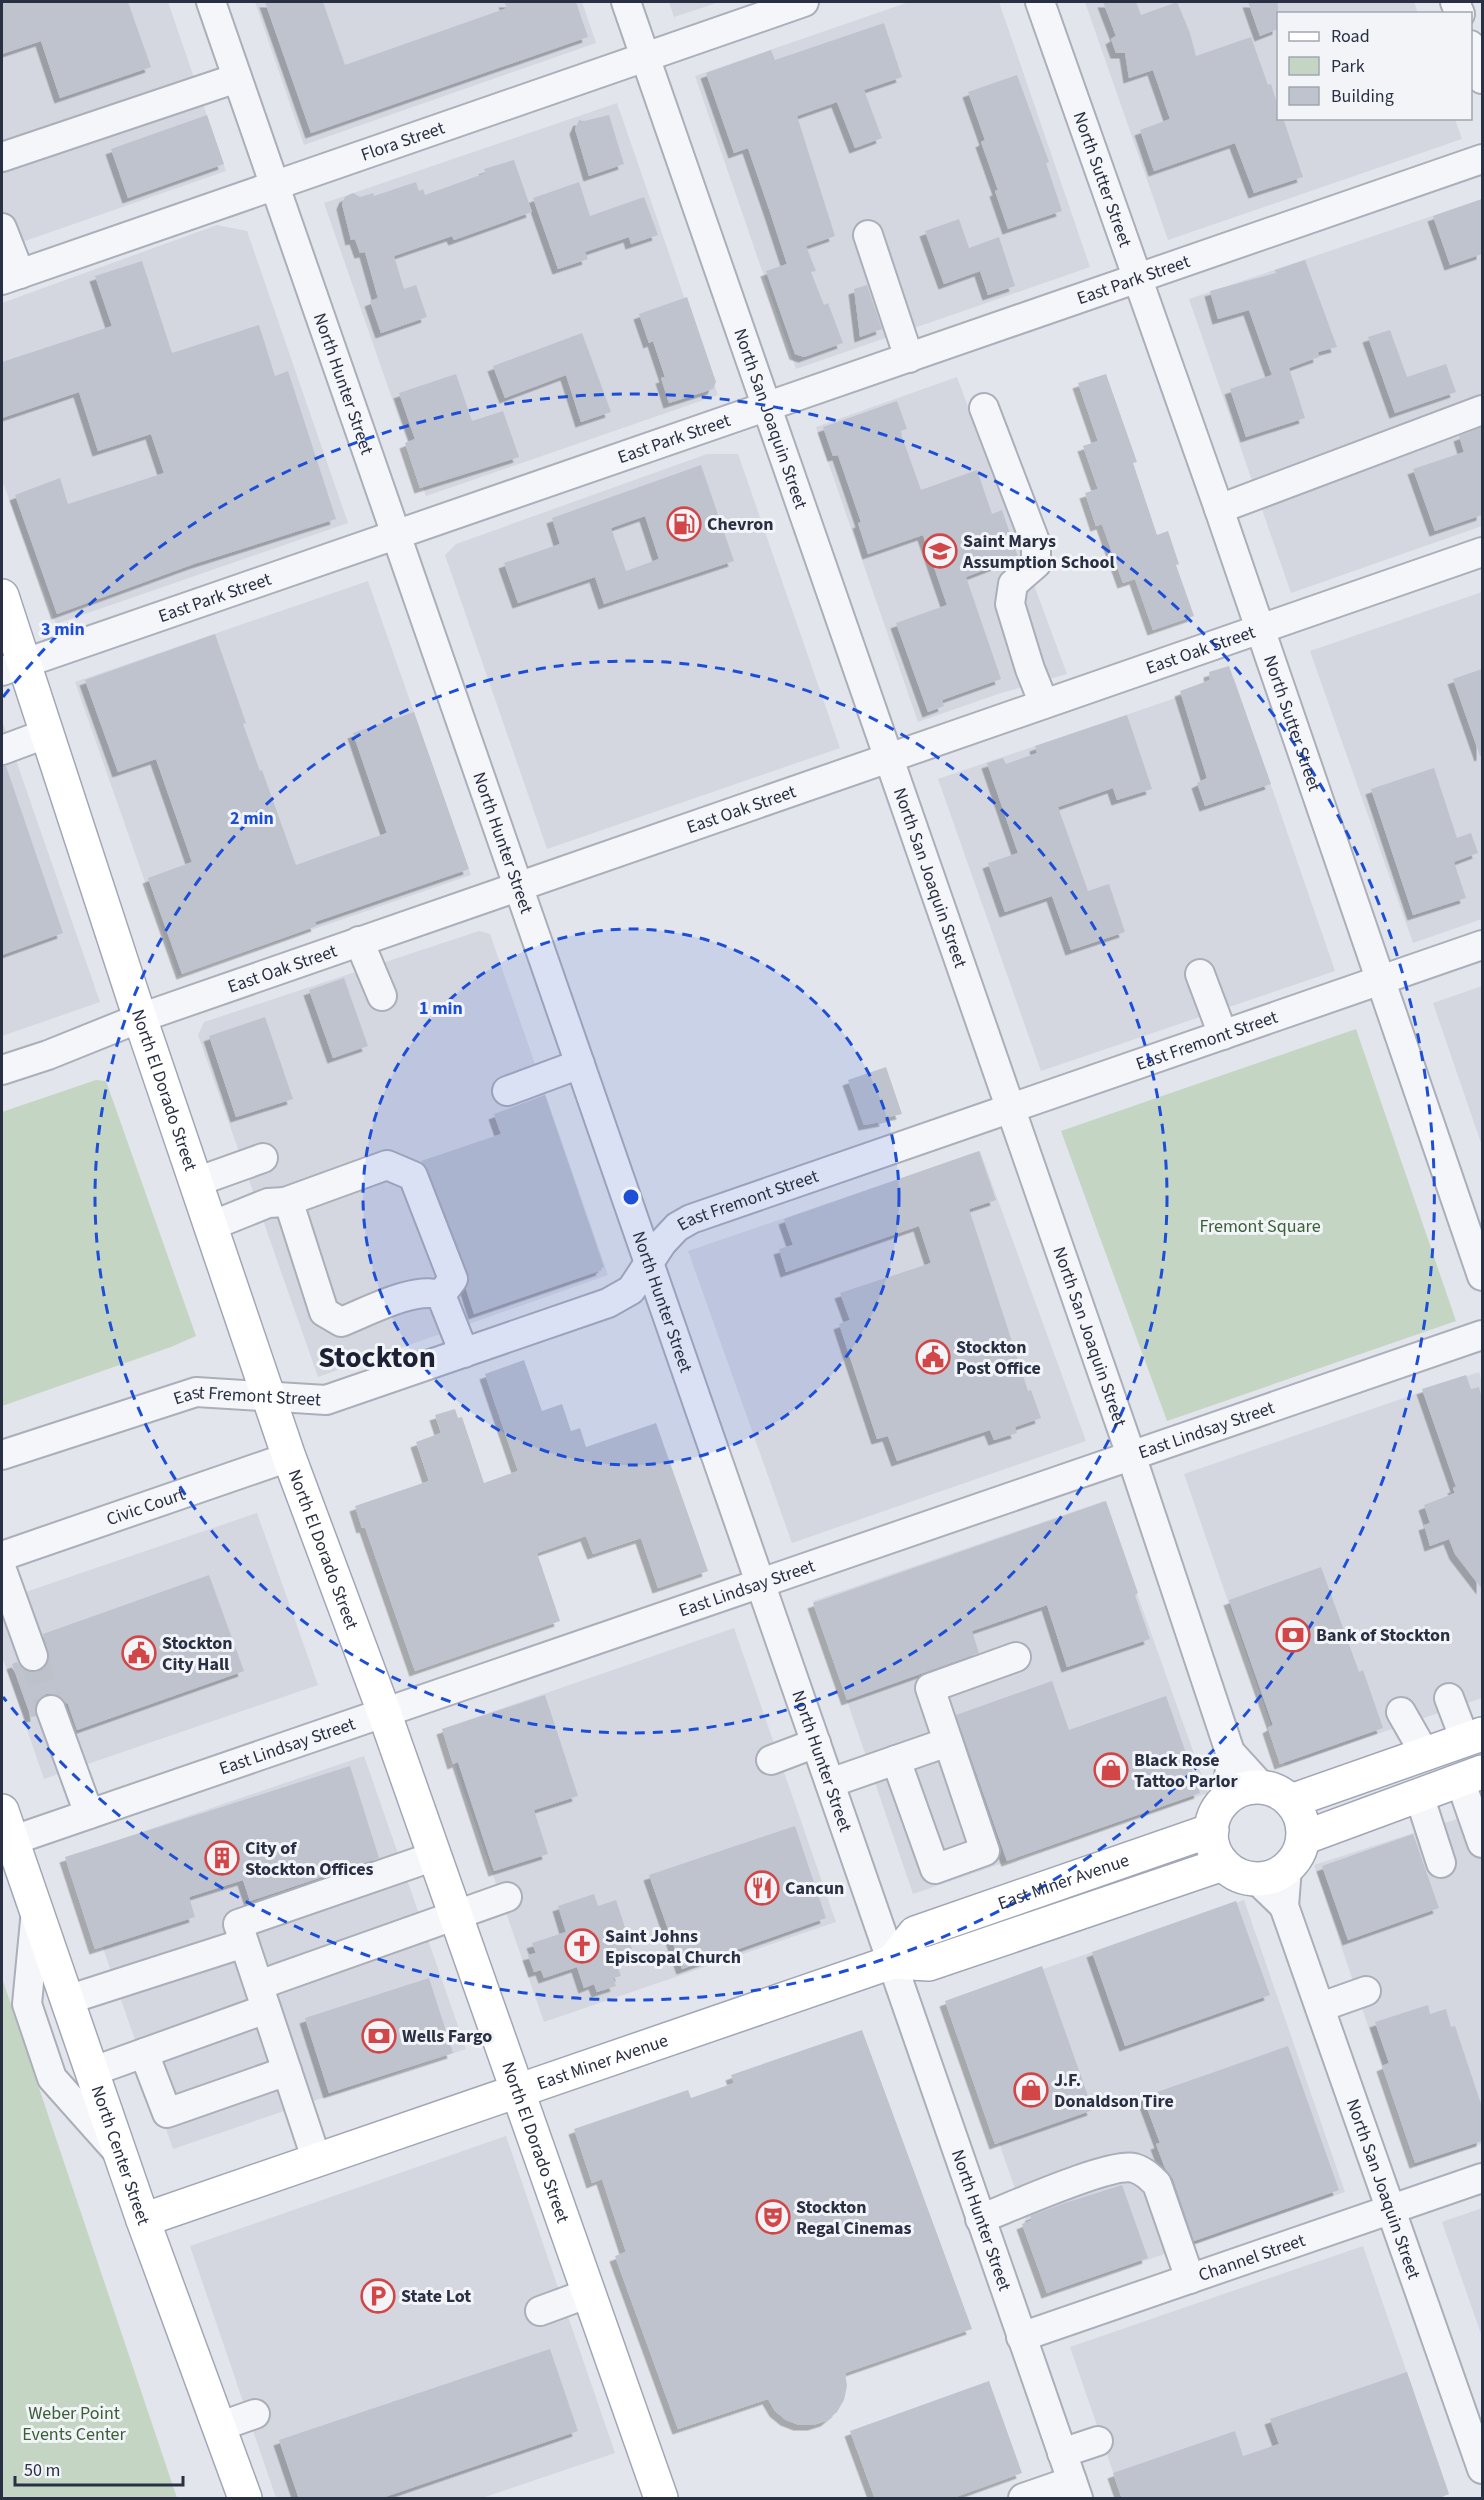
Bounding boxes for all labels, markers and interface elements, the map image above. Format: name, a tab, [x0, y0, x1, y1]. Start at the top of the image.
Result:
legend	[1277, 12, 1472, 120]
text: Road	[1331, 24, 1370, 49]
text: Park	[1331, 54, 1365, 79]
text: Building	[1331, 84, 1394, 109]
street label: North Sutter Street	[1067, 108, 1138, 250]
street label: Flora Street	[357, 115, 448, 167]
street label: East Park Street	[1073, 249, 1193, 311]
street label: North Hunter Street	[307, 309, 380, 458]
street label: North San Joaquin Street	[728, 325, 814, 512]
street label: East Park Street	[614, 407, 734, 470]
fuel station icon: Chevron	[666, 506, 702, 542]
place label: Chevron	[707, 512, 774, 537]
place label: Saint Marys Assumption School	[962, 529, 1115, 575]
school or university icon: Saint Marys Assumption School	[922, 533, 958, 569]
street label: East Park Street	[155, 566, 274, 629]
text: 3 min	[41, 617, 85, 642]
street label: East Oak Street	[1142, 619, 1258, 680]
street label: North Sutter Street	[1258, 652, 1327, 794]
street label: North Hunter Street	[467, 769, 539, 917]
street label: East Oak Street	[683, 779, 799, 840]
street label: North San Joaquin Street	[887, 784, 973, 971]
text: 2 min	[230, 806, 274, 831]
street label: East Oak Street	[224, 938, 340, 999]
text: 1 min	[419, 996, 463, 1021]
street label: East Fremont Street	[1132, 1004, 1281, 1076]
street label: North El Dorado Street	[125, 1006, 203, 1174]
street label: East Fremont Street	[672, 1163, 822, 1237]
centre of rings	[621, 1187, 641, 1207]
park label: Fremont Square	[1199, 1214, 1321, 1239]
street label: North Hunter Street	[626, 1228, 699, 1376]
street label: North San Joaquin Street	[1047, 1243, 1133, 1430]
place label: Stockton Post Office	[956, 1335, 1041, 1381]
district label: Stockton	[318, 1336, 436, 1379]
public building icon: Stockton Post Office	[915, 1339, 951, 1375]
street label: East Fremont Street	[170, 1379, 322, 1412]
street label: East Lindsay Street	[1135, 1395, 1278, 1465]
street label: North El Dorado Street	[282, 1466, 365, 1633]
street label: Civic Court	[103, 1481, 188, 1532]
street label: East Lindsay Street	[675, 1553, 818, 1623]
bank icon: Bank of Stockton	[1275, 1617, 1311, 1653]
place label: Bank of Stockton	[1316, 1623, 1450, 1648]
place label: Stockton City Hall	[162, 1631, 233, 1677]
public building icon: Stockton City Hall	[121, 1635, 157, 1671]
street label: North Hunter Street	[786, 1687, 858, 1835]
street label: East Lindsay Street	[216, 1711, 358, 1781]
place label: Black Rose Tattoo Parlor	[1134, 1748, 1239, 1794]
shop icon: Black Rose Tattoo Parlor	[1093, 1752, 1129, 1788]
place label: City of Stockton Offices	[245, 1836, 374, 1882]
building icon: City of Stockton Offices	[204, 1840, 240, 1876]
street label: East Miner Avenue	[994, 1847, 1132, 1916]
restaurant icon: Cancun	[744, 1870, 780, 1906]
place label: Cancun	[785, 1876, 844, 1901]
place label: Saint Johns Episcopal Church	[605, 1924, 741, 1970]
church icon: Saint Johns Episcopal Church	[564, 1928, 600, 1964]
bank icon: Wells Fargo	[361, 2018, 397, 2054]
place label: Wells Fargo	[402, 2024, 492, 2049]
street label: East Miner Avenue	[534, 2028, 671, 2096]
street label: North El Dorado Street	[496, 2058, 576, 2226]
place label: J.F. Donaldson Tire	[1054, 2068, 1174, 2114]
shop icon: J.F. Donaldson Tire	[1013, 2072, 1049, 2108]
street label: North Center Street	[85, 2082, 156, 2228]
street label: North San Joaquin Street	[1340, 2095, 1427, 2282]
street label: North Hunter Street	[945, 2146, 1018, 2294]
place label: Stockton Regal Cinemas	[796, 2195, 911, 2241]
theatre icon: Stockton Regal Cinemas	[755, 2199, 791, 2235]
street label: Channel Street	[1195, 2228, 1308, 2287]
parking icon: State Lot	[360, 2278, 396, 2314]
place label: State Lot	[401, 2284, 471, 2309]
park label: Weber Point Events Center	[22, 2401, 127, 2447]
scale bar	[15, 2449, 183, 2487]
text: 50 m	[24, 2458, 60, 2483]

